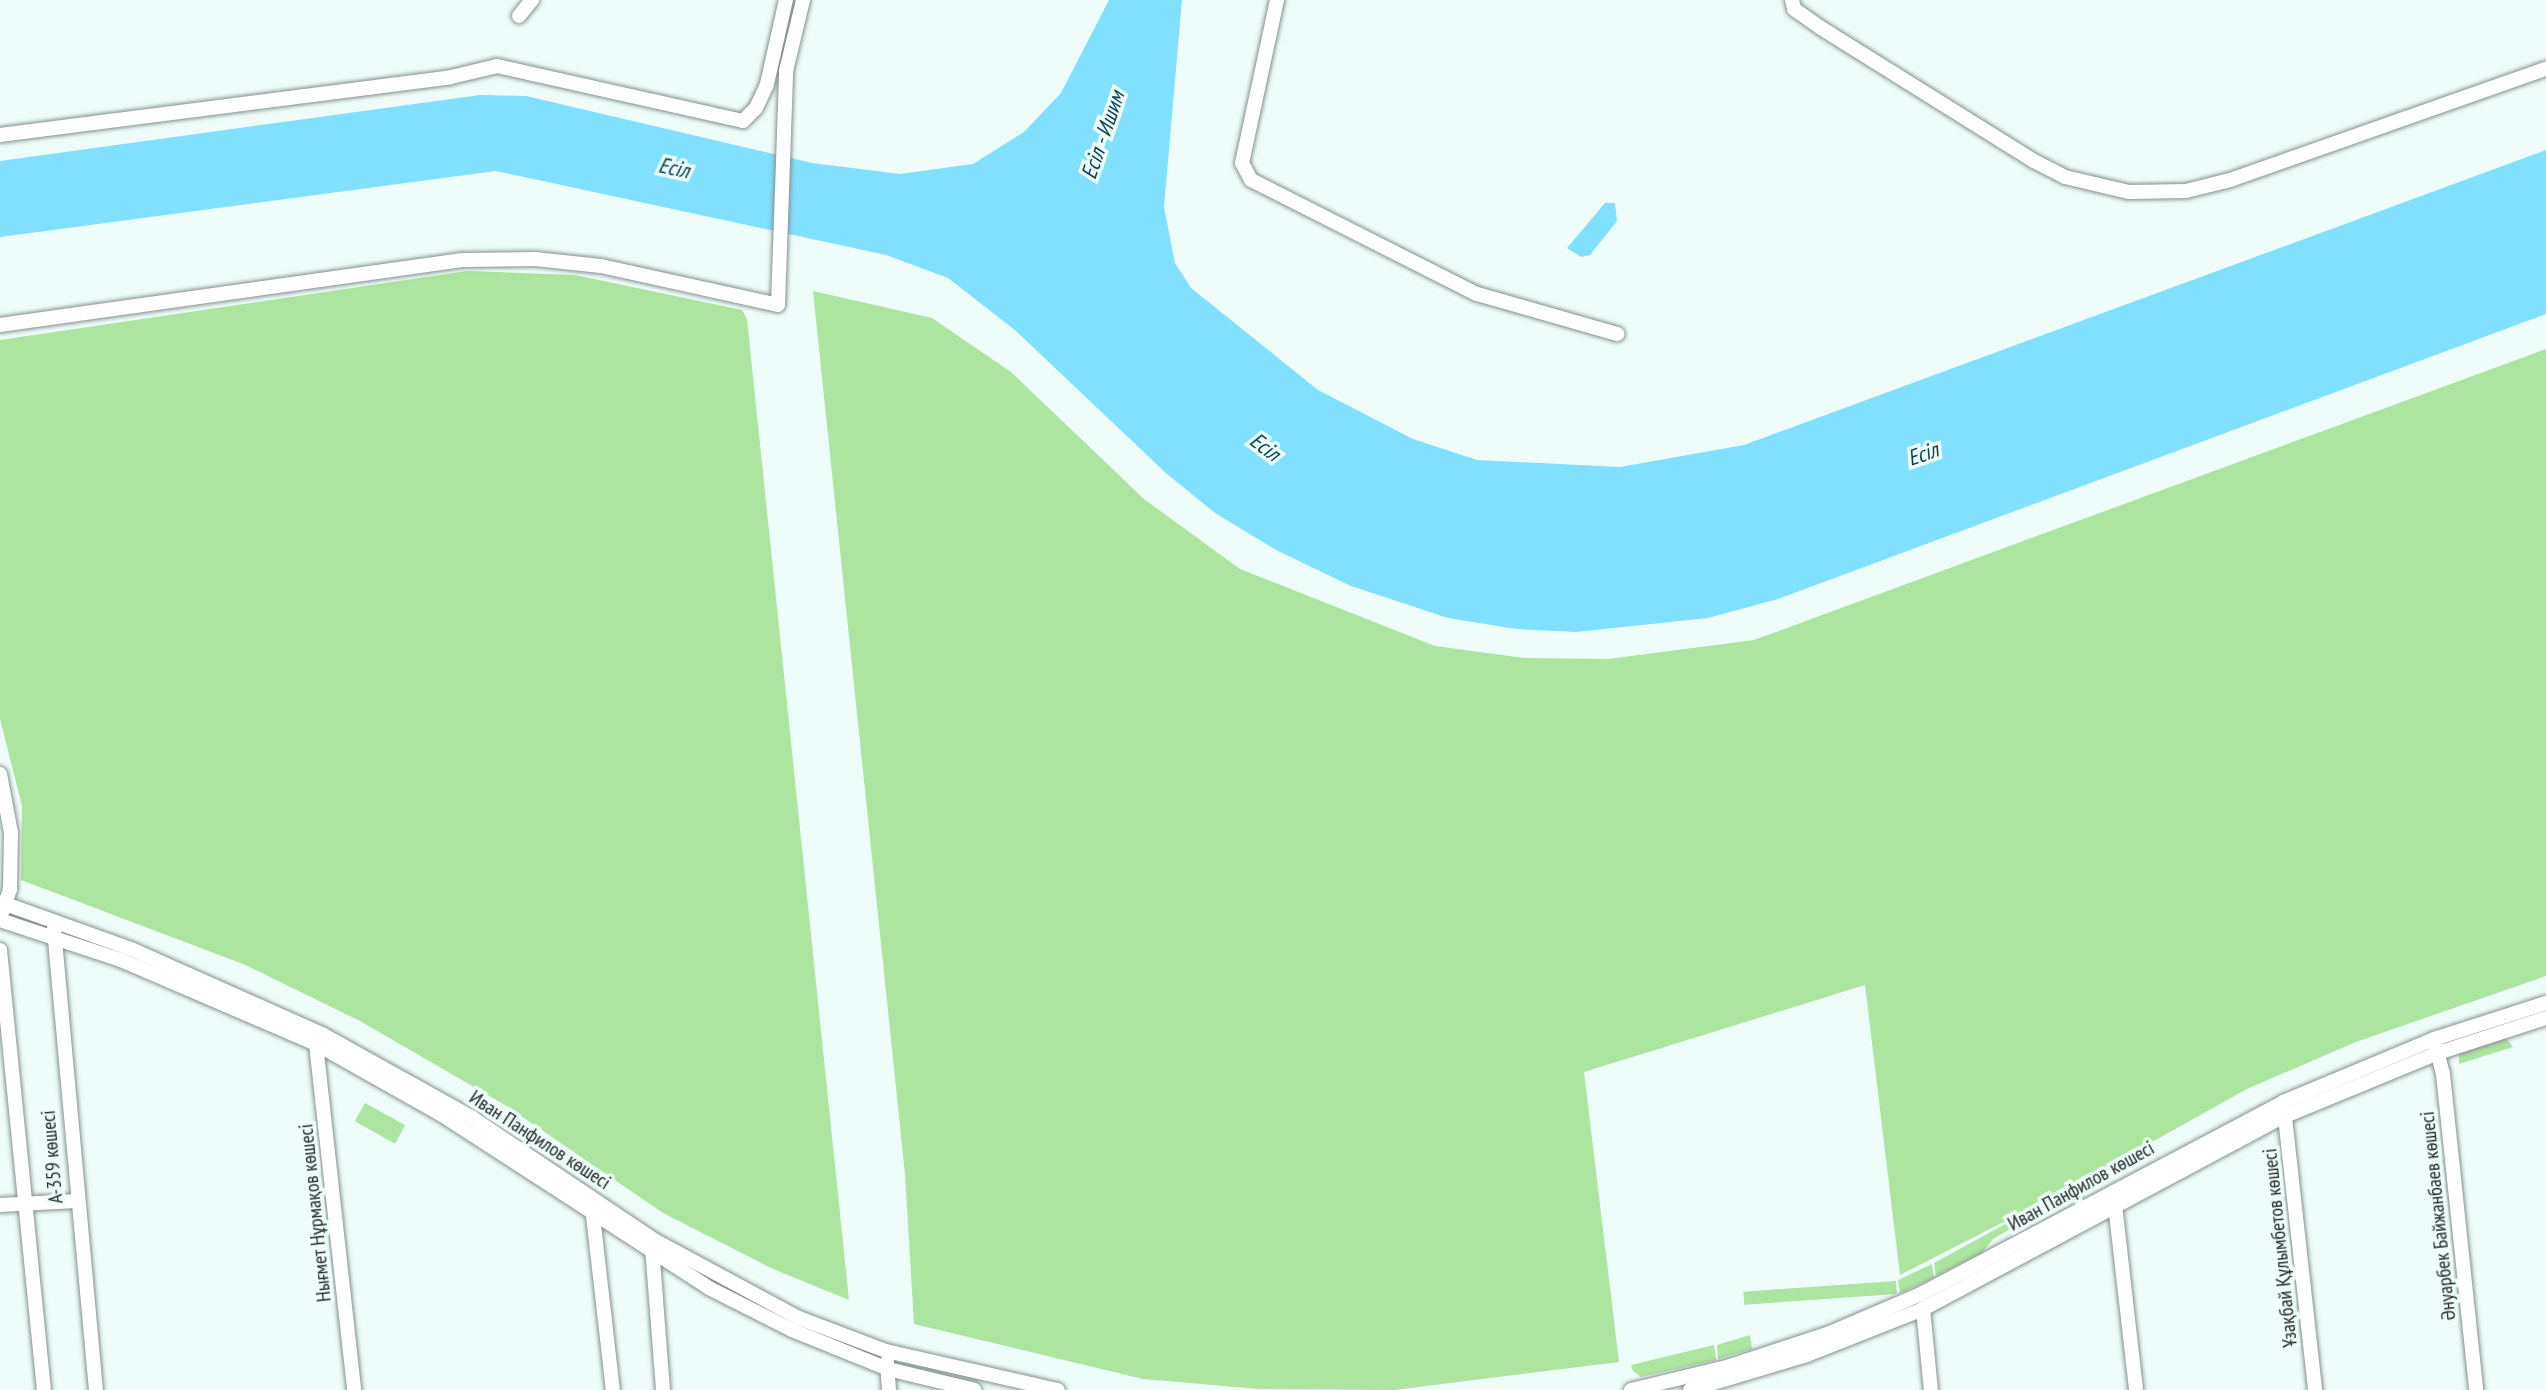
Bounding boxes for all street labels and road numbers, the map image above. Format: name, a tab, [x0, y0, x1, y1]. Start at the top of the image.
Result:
street label: Иван Панфилов көшесі	[465, 1085, 615, 1195]
street label: А-359 көшесі	[36, 1109, 68, 1205]
street label: Әнуарбек Байжанбаев көшесі	[2415, 1110, 2461, 1322]
street label: Нығмет Нұрмақов көшесі	[294, 1123, 336, 1303]
street label: Иван Панфилов көшесі	[2004, 1136, 2158, 1236]
street label: Ұзақбай Құлымбетов көшесі	[2258, 1147, 2302, 1349]

